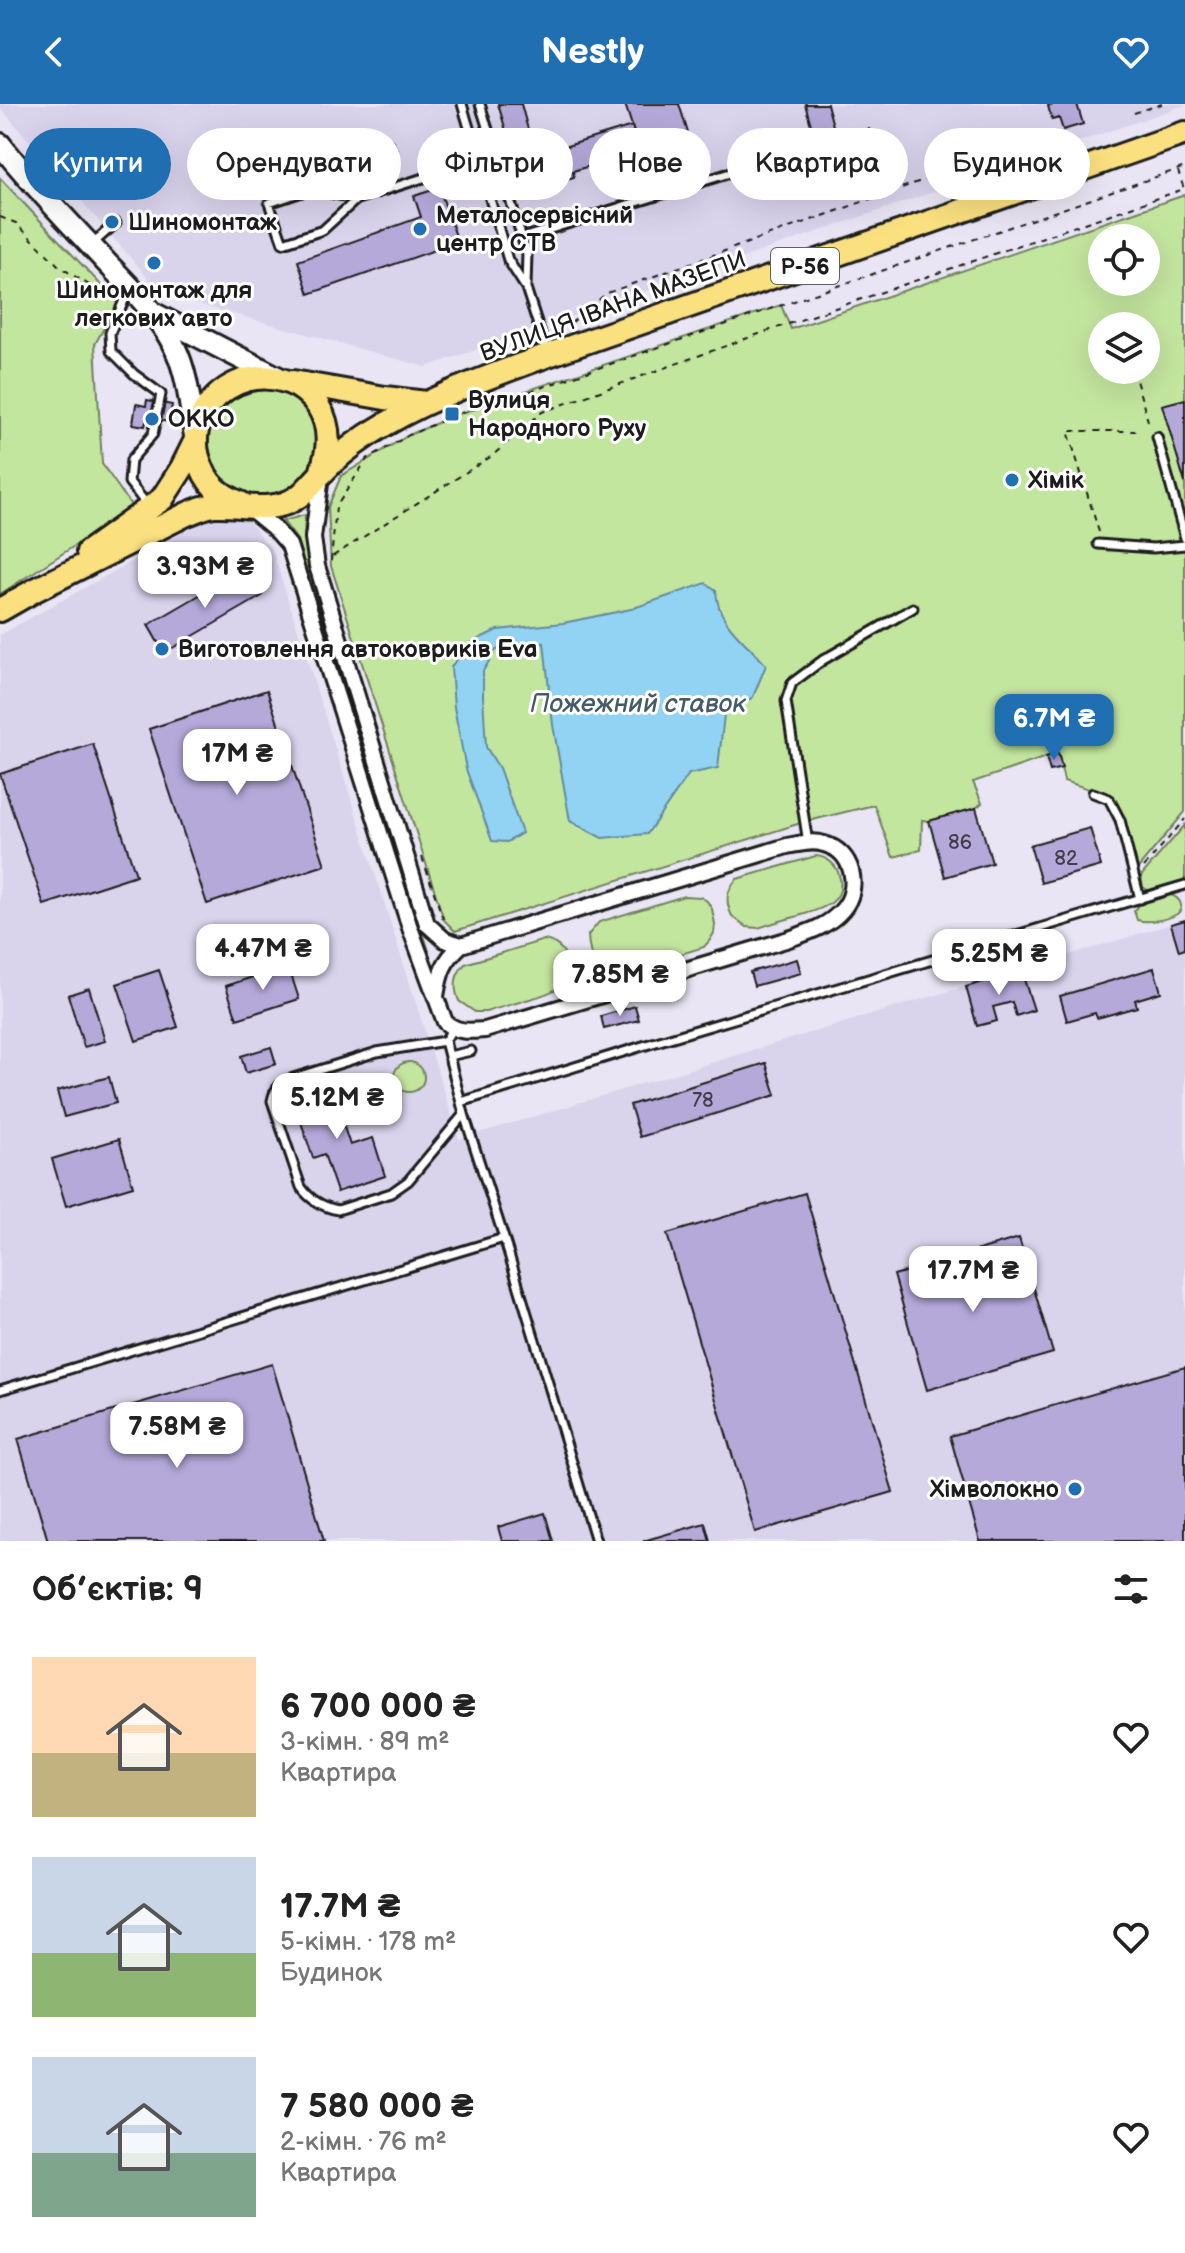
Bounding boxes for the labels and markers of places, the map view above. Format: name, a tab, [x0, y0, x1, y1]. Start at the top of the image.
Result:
place label: Металосервісний центр СТВ	[436, 201, 633, 258]
place label: Шиномонтаж	[128, 208, 277, 237]
marker: Шиномонтаж	[103, 213, 121, 231]
marker: Металосервісний центр СТВ	[411, 220, 429, 238]
marker: Шиномонтаж для легкових авто	[145, 254, 163, 272]
place label: Шиномонтаж для легкових авто	[56, 276, 252, 333]
place label: Вулиця Народного Руху	[468, 386, 647, 443]
place label: ОККО	[168, 405, 235, 434]
marker: Вулиця Народного Руху	[443, 405, 461, 423]
marker: ОККО	[143, 410, 161, 428]
place label: Хімік	[1027, 466, 1085, 495]
marker: Хімік	[1003, 471, 1021, 489]
pin: 3.93M ₴	[131, 542, 279, 610]
place label: Виготовлення автоковриків Eva	[178, 635, 537, 664]
marker: Виготовлення автоковриків Eva	[153, 640, 171, 658]
pin: 6.7M ₴	[989, 694, 1119, 762]
pin: 17M ₴	[181, 729, 293, 797]
pin: 4.47M ₴	[189, 924, 337, 992]
pin: 5.25M ₴	[925, 929, 1073, 997]
pin: 7.85M ₴	[546, 950, 694, 1018]
pin: 5.12M ₴	[263, 1073, 411, 1141]
pin: 17.7M ₴	[899, 1246, 1047, 1314]
pin: 7.58M ₴	[103, 1402, 251, 1470]
place label: Хімволокно	[929, 1475, 1059, 1504]
marker: Хімволокно	[1066, 1480, 1084, 1498]

